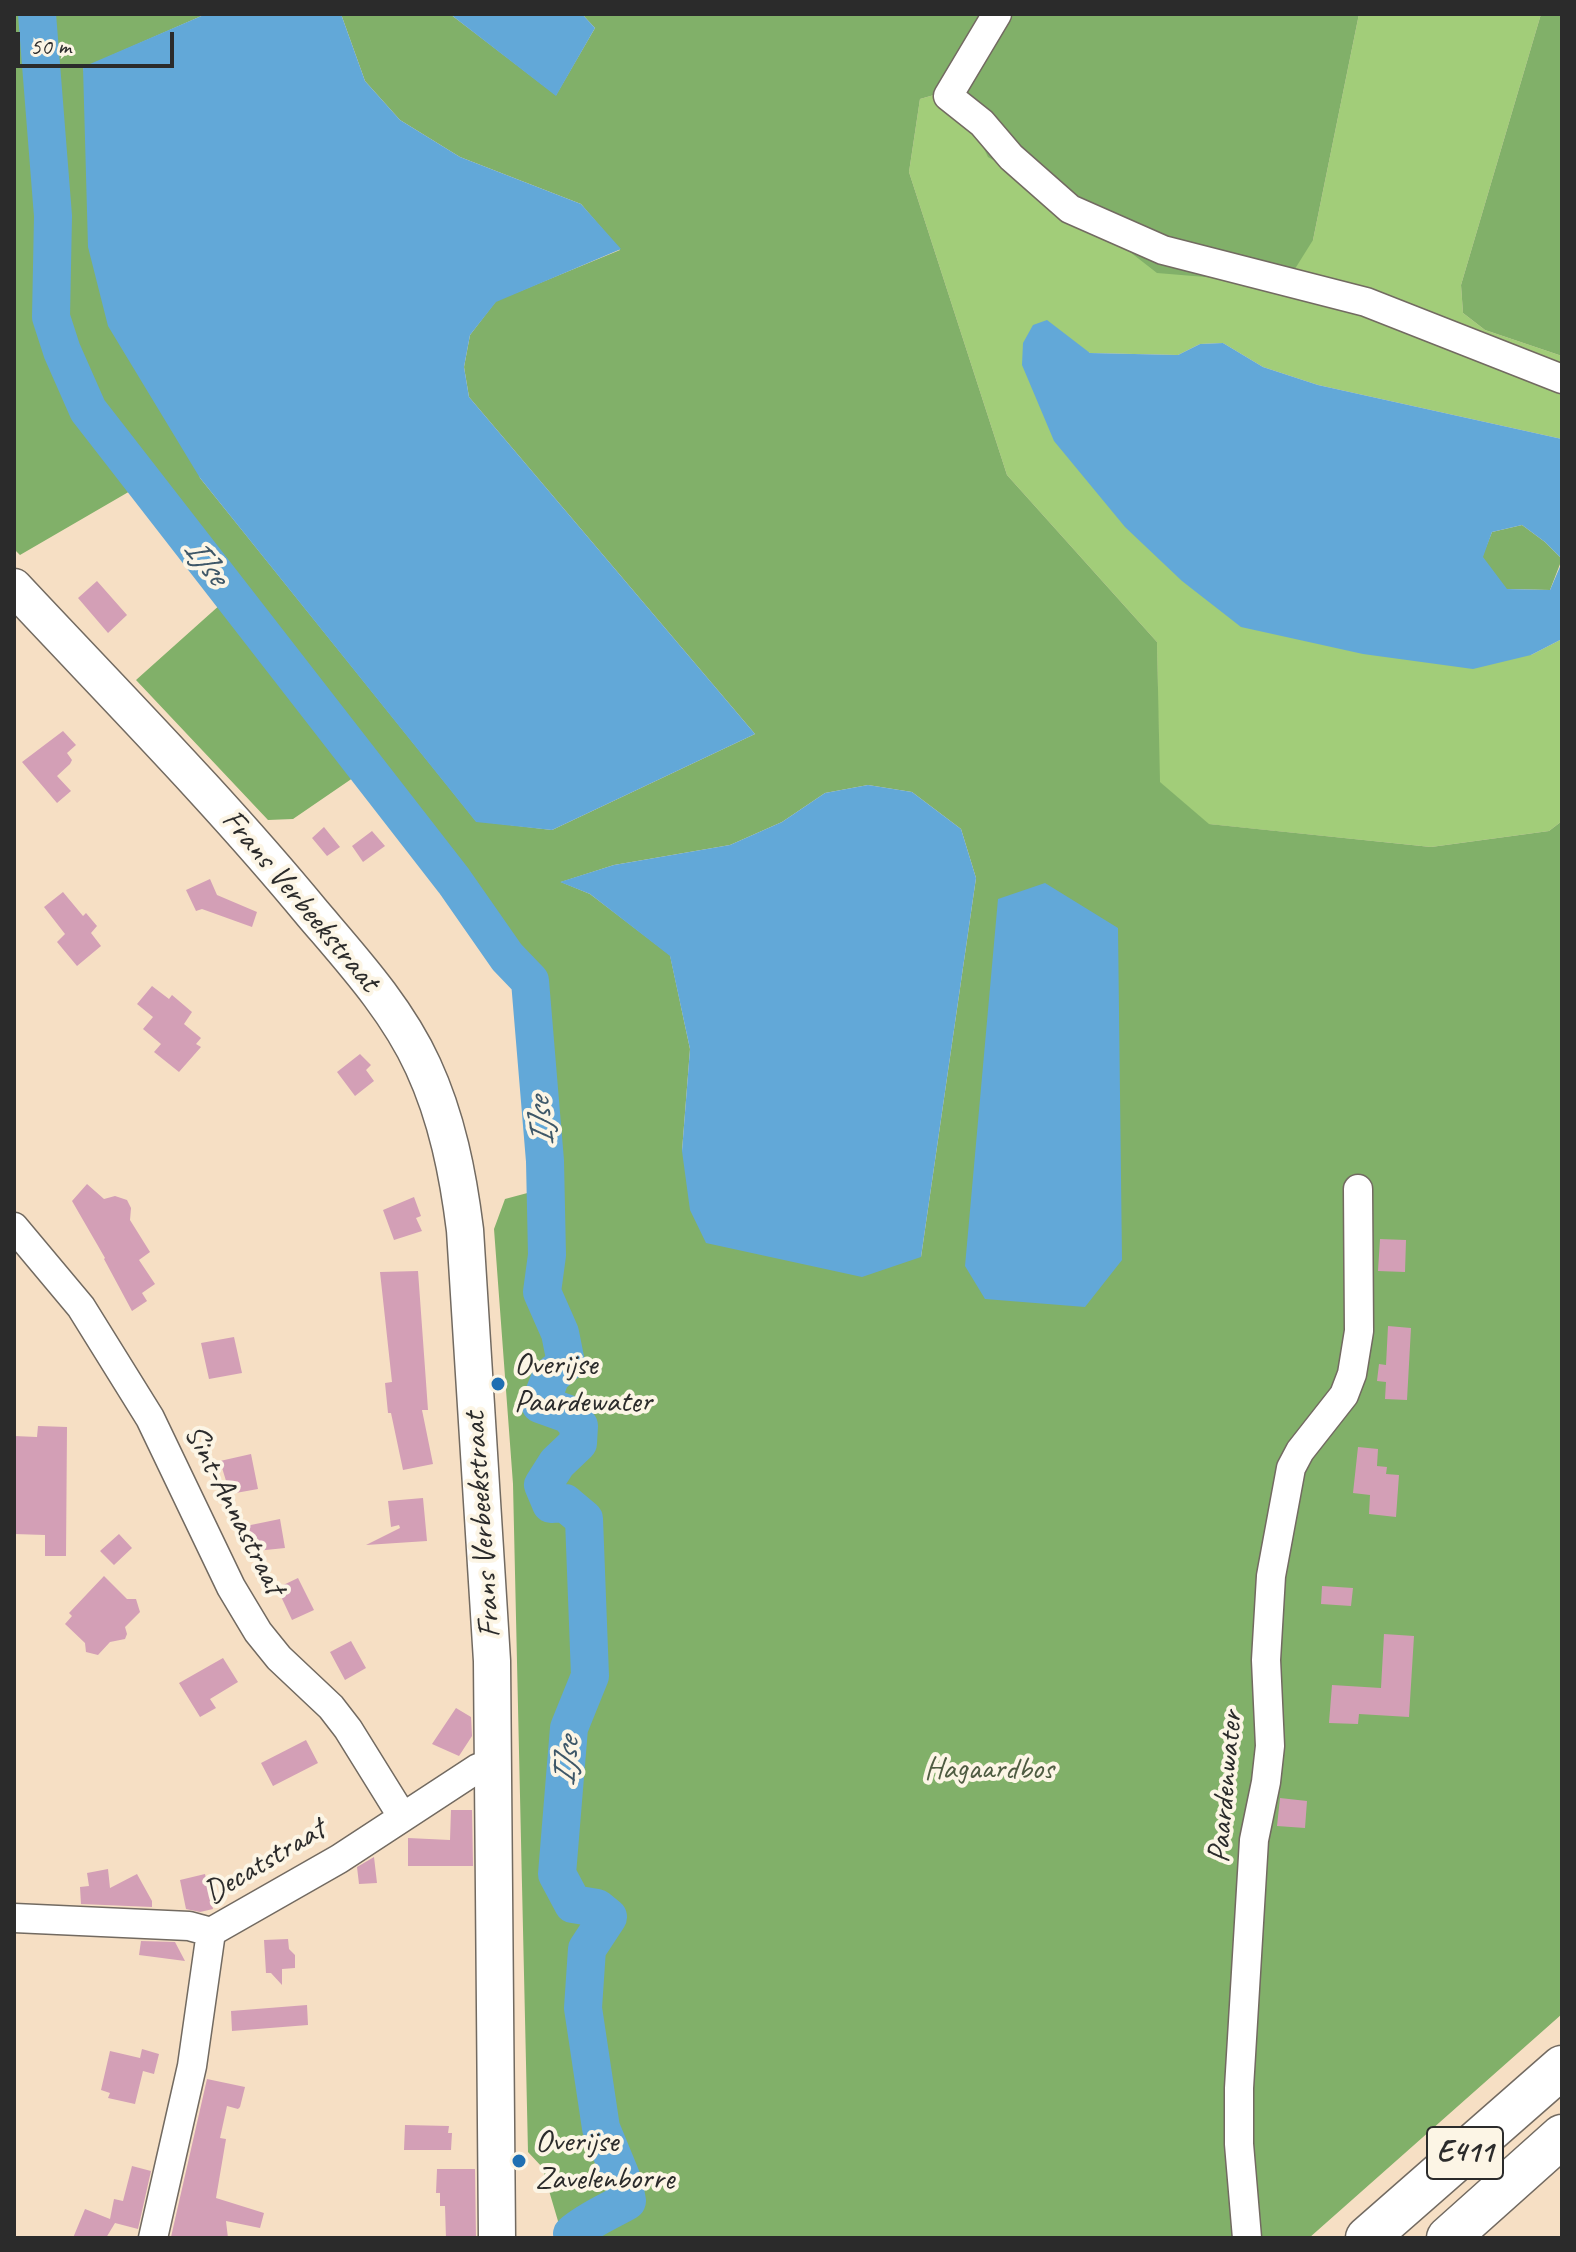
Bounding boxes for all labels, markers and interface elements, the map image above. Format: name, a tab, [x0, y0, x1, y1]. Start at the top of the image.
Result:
scale bar	[20, 16, 178, 66]
text: 50 m	[30, 31, 71, 61]
water label: IJse	[174, 531, 236, 593]
street label: Frans Verbeekstraat	[213, 802, 387, 1000]
water label: IJse	[520, 1096, 564, 1148]
place label: Overijse Paardewater	[514, 1347, 652, 1422]
marker: Overijse Paardewater	[489, 1375, 507, 1393]
street label: Frans Verbeekstraat	[456, 1411, 510, 1639]
street label: Sint-Annastraat	[175, 1419, 293, 1601]
street label: Paardenwater	[1200, 1709, 1252, 1865]
water label: IJse	[544, 1736, 590, 1788]
park label: Hagaardbos	[924, 1751, 1054, 1789]
street label: Decatstraat	[197, 1811, 333, 1913]
place label: Overijse Zavelenborre	[535, 2124, 674, 2199]
road number: E411	[1427, 2127, 1503, 2179]
marker: Overijse Zavelenborre	[510, 2152, 528, 2170]

